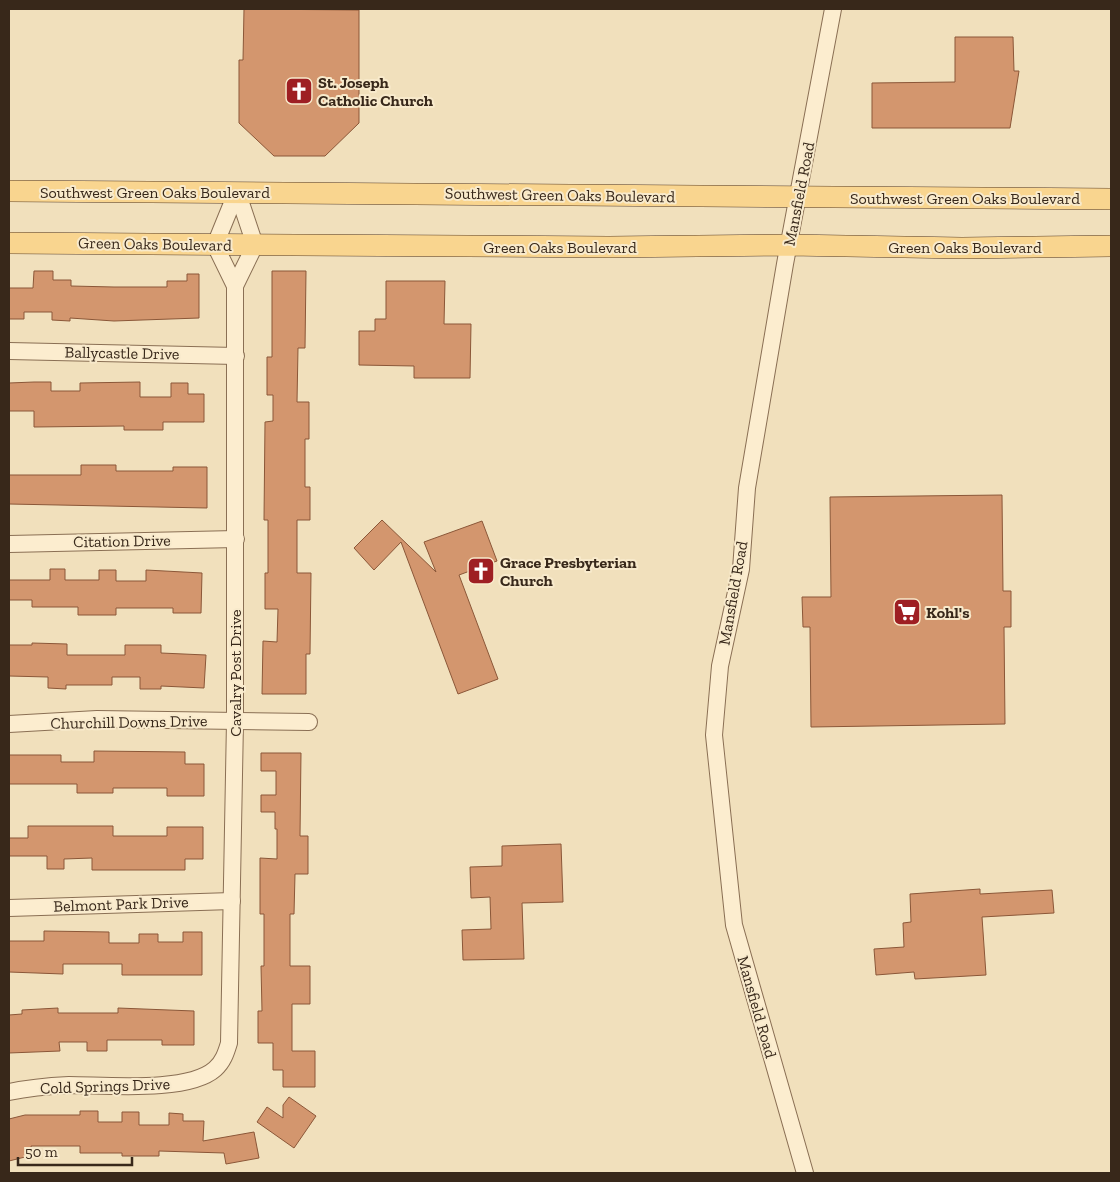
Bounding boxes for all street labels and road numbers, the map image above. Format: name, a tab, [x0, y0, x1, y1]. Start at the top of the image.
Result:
street label: Mansfield Road	[780, 140, 818, 248]
street label: Southwest Green Oaks Boulevard	[40, 183, 270, 202]
street label: Southwest Green Oaks Boulevard	[445, 183, 675, 207]
street label: Southwest Green Oaks Boulevard	[850, 189, 1080, 208]
street label: Green Oaks Boulevard	[78, 233, 232, 255]
street label: Green Oaks Boulevard	[483, 238, 637, 257]
street label: Green Oaks Boulevard	[888, 238, 1042, 257]
street label: Ballycastle Drive	[64, 342, 180, 364]
street label: Citation Drive	[73, 531, 171, 551]
street label: Mansfield Road	[714, 539, 752, 647]
street label: Cavalry Post Drive	[226, 609, 245, 737]
street label: Churchill Downs Drive	[50, 711, 208, 733]
street label: Belmont Park Drive	[53, 892, 189, 916]
street label: Mansfield Road	[733, 954, 781, 1061]
street label: Cold Springs Drive	[40, 1074, 170, 1098]

